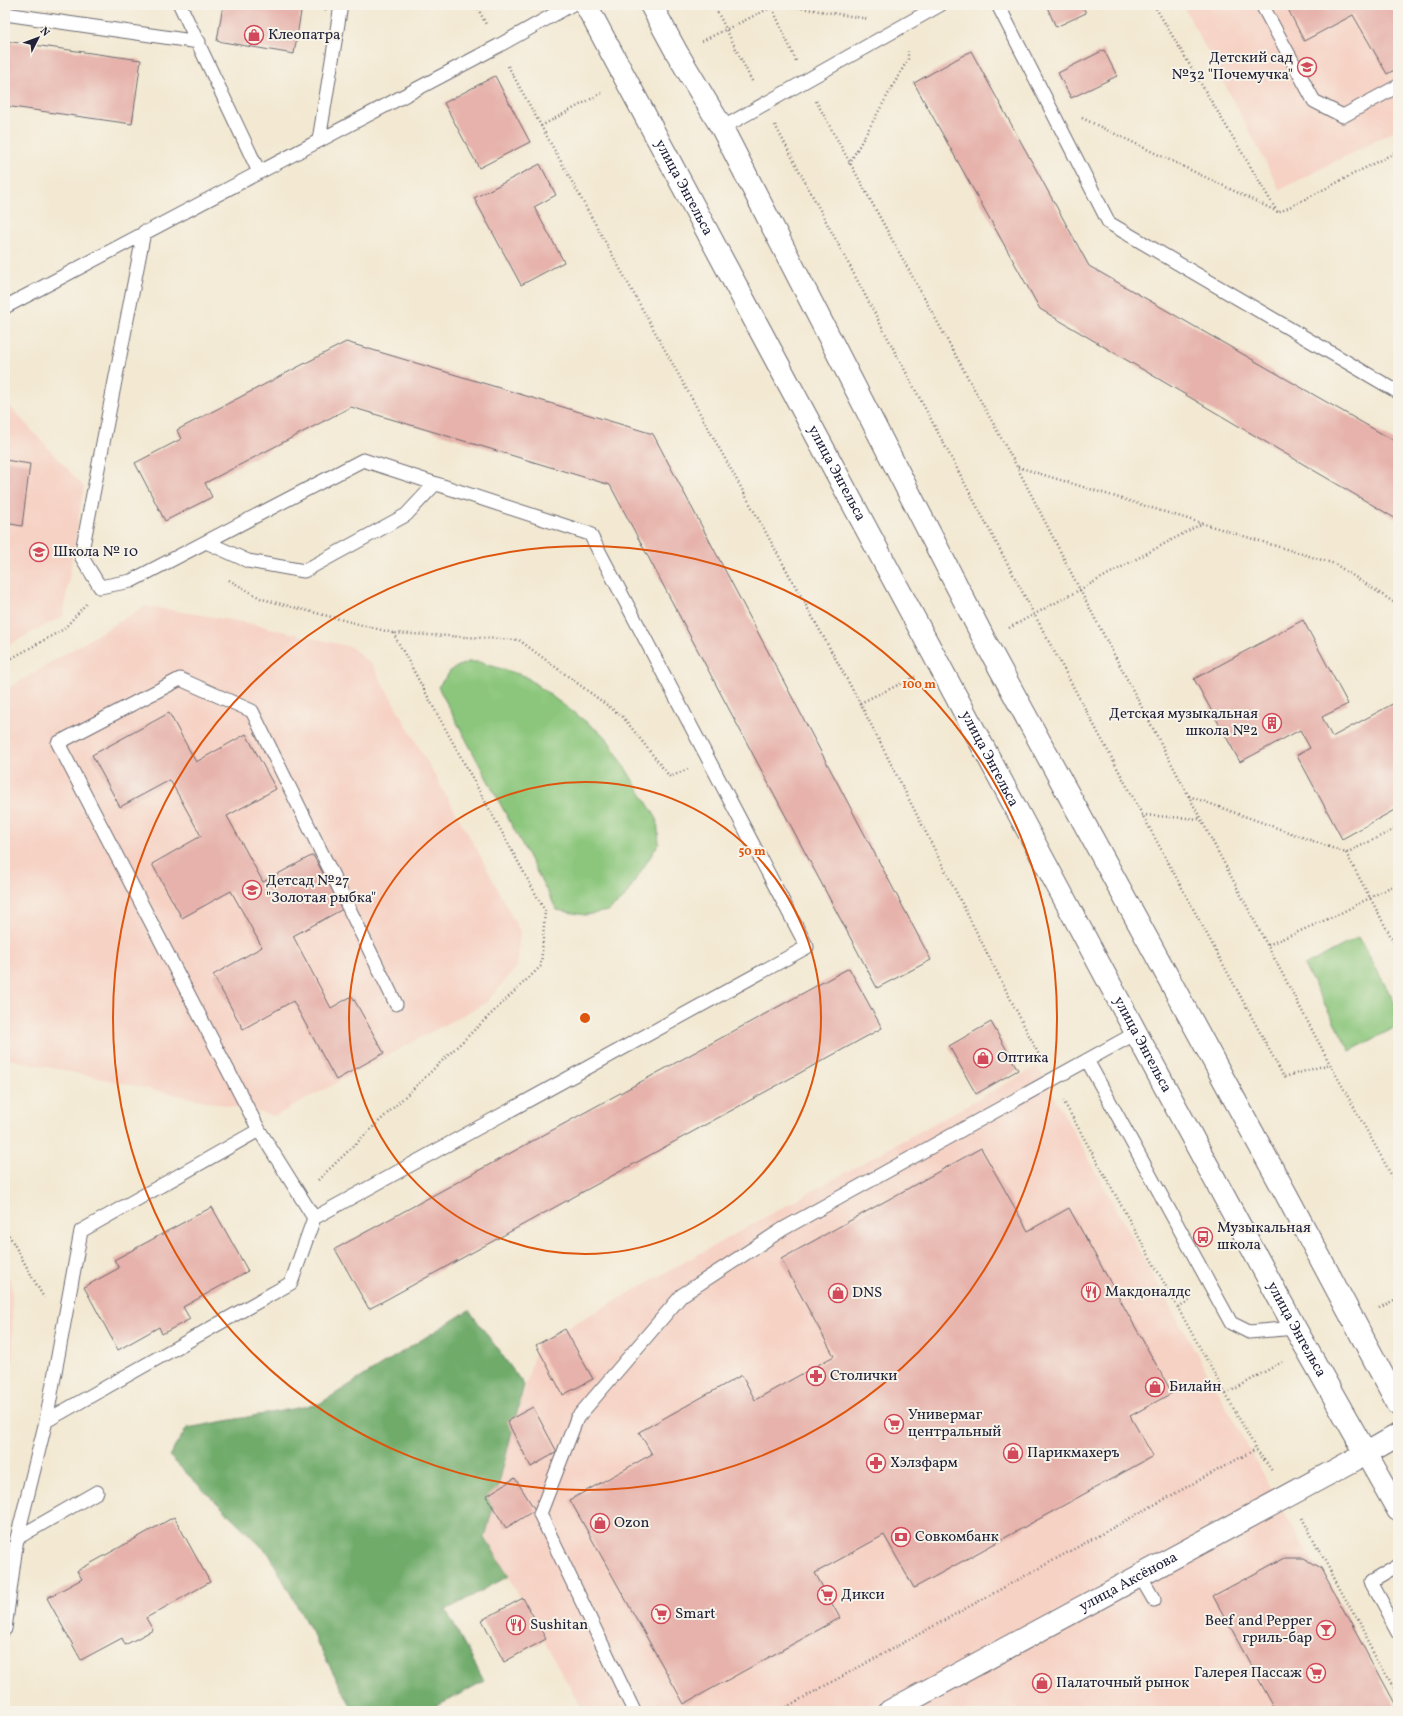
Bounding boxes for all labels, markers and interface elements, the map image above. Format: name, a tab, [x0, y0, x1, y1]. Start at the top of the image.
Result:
north arrow	[18, 18, 58, 58]
text: N	[36, 24, 53, 40]
shop icon: Клеопатра	[243, 24, 265, 46]
place label: Клеопатра	[268, 25, 341, 46]
place label: Детский сад №32 "Почемучка"	[1171, 48, 1294, 86]
school or university icon: Детский сад №32 "Почемучка"	[1296, 56, 1318, 78]
street label: улица Энгельса	[649, 136, 718, 239]
street label: улица Энгельса	[802, 421, 871, 525]
school or university icon: Школа № 10	[28, 541, 50, 563]
place label: Школа № 10	[53, 542, 138, 563]
text: 100 m	[902, 677, 936, 693]
place label: Детская музыкальная школа №2	[1109, 704, 1258, 742]
street label: улица Энгельса	[955, 707, 1024, 811]
building icon: Детская музыкальная школа №2	[1261, 712, 1283, 734]
text: 50 m	[738, 844, 766, 860]
place label: Детсад №27 "Золотая рыбка"	[266, 871, 376, 909]
school or university icon: Детсад №27 "Золотая рыбка"	[241, 879, 263, 901]
street label: улица Энгельса	[1108, 993, 1177, 1096]
centre of rings	[578, 1011, 592, 1025]
shop icon: Оптика	[972, 1047, 994, 1069]
place label: Оптика	[997, 1048, 1049, 1069]
place label: Музыкальная школа	[1217, 1218, 1311, 1256]
bus stop icon: Музыкальная школа	[1192, 1226, 1214, 1248]
street label: улица Энгельса	[1261, 1278, 1331, 1381]
restaurant icon: Макдоналдс	[1080, 1281, 1102, 1303]
shop icon: DNS	[827, 1282, 849, 1304]
place label: Макдоналдс	[1105, 1282, 1191, 1303]
place label: DNS	[852, 1283, 882, 1304]
pharmacy icon: Столички	[805, 1365, 827, 1387]
place label: Столички	[830, 1366, 897, 1387]
shop icon: Билайн	[1144, 1376, 1166, 1398]
place label: Билайн	[1169, 1377, 1221, 1398]
place label: Универмаг центральный	[908, 1405, 1001, 1443]
supermarket icon: Универмаг центральный	[883, 1413, 905, 1435]
shop icon: Парикмахеръ	[1002, 1442, 1024, 1464]
place label: Парикмахеръ	[1027, 1443, 1120, 1464]
pharmacy icon: Хэлзфарм	[865, 1452, 887, 1474]
place label: Хэлзфарм	[890, 1453, 958, 1474]
shop icon: Ozon	[589, 1512, 611, 1534]
place label: Ozon	[614, 1513, 649, 1534]
bank icon: Совкомбанк	[890, 1526, 912, 1548]
place label: Совкомбанк	[915, 1527, 999, 1548]
street label: улица Аксёнова	[1075, 1547, 1181, 1617]
supermarket icon: Дикси	[816, 1584, 838, 1606]
place label: Дикси	[841, 1585, 885, 1606]
supermarket icon: Smart	[650, 1603, 672, 1625]
place label: Smart	[675, 1604, 716, 1625]
place label: Beef and Pepper гриль-бар	[1205, 1611, 1312, 1649]
restaurant icon: Sushitan	[505, 1614, 527, 1636]
place label: Sushitan	[530, 1615, 588, 1636]
bar icon: Beef and Pepper гриль-бар	[1315, 1619, 1337, 1641]
supermarket icon: Галерея Пассаж	[1305, 1662, 1327, 1684]
place label: Галерея Пассаж	[1194, 1663, 1302, 1684]
shop icon: Палаточный рынок	[1031, 1672, 1053, 1694]
place label: Палаточный рынок	[1056, 1673, 1189, 1694]

